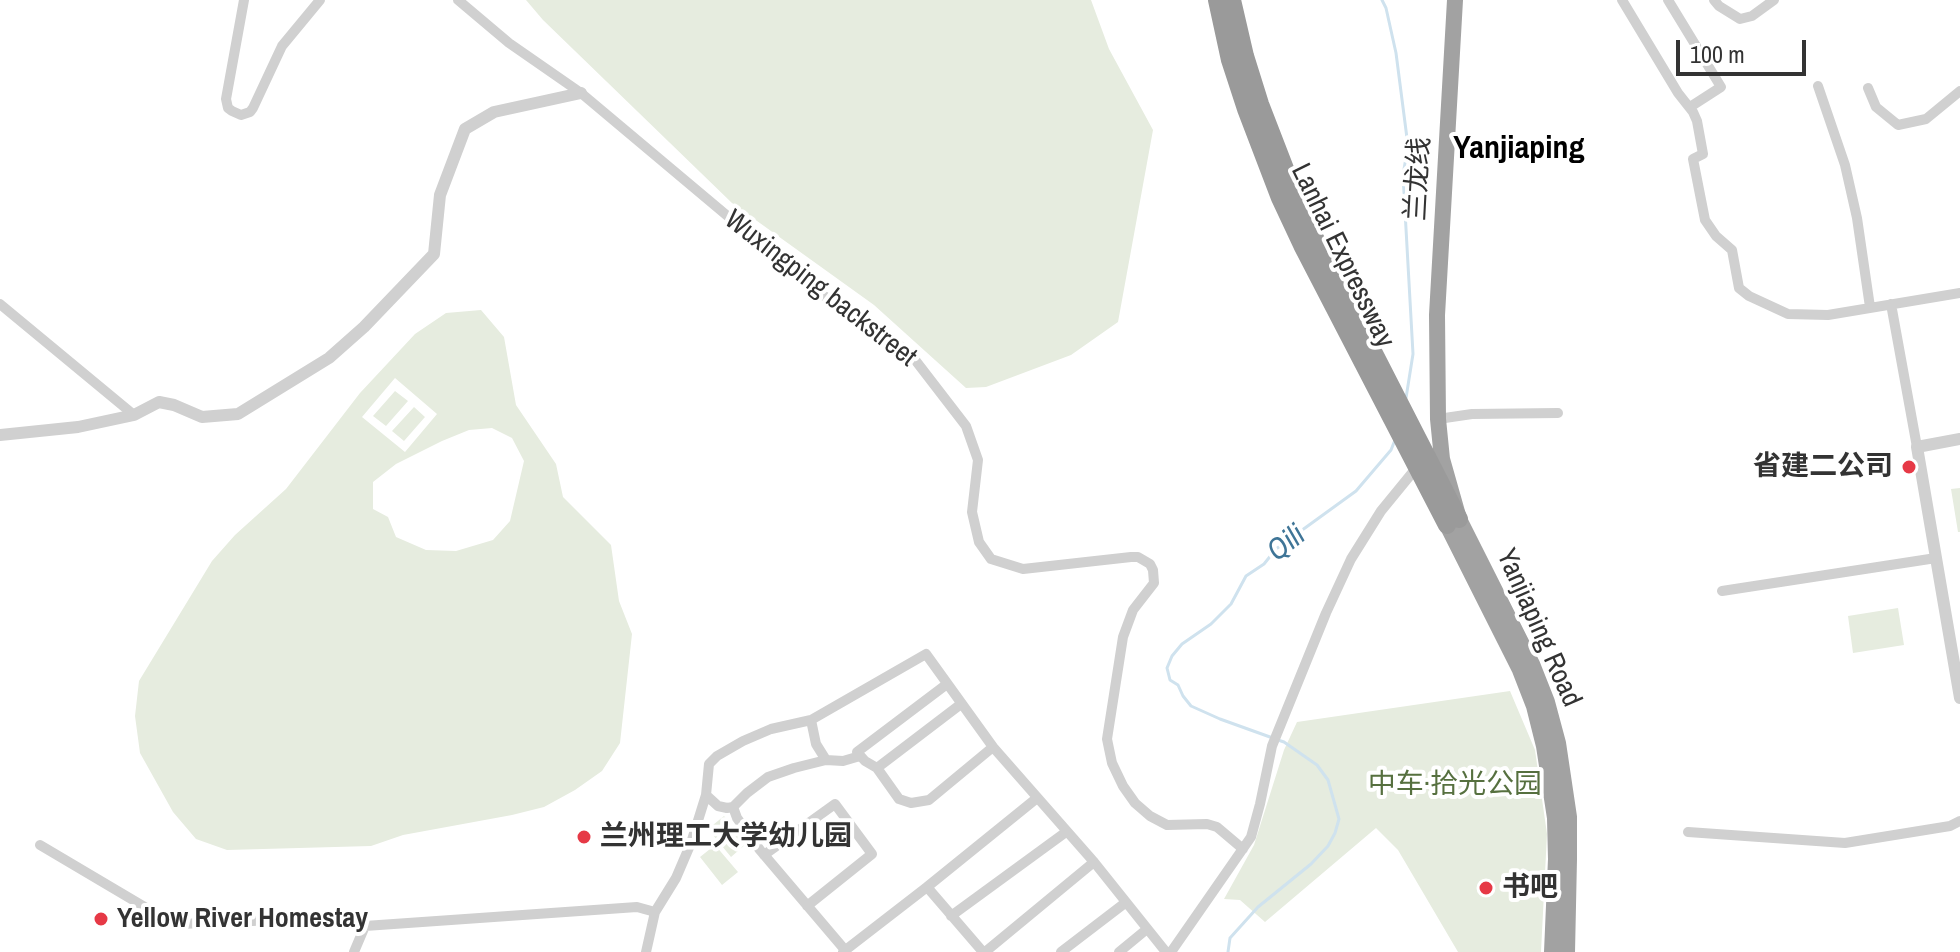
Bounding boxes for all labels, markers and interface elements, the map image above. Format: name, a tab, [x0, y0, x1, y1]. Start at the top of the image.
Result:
scale bar	[1680, 24, 1810, 74]
text: 100 m	[1690, 38, 1745, 70]
district label: Yanjiaping	[1453, 130, 1585, 168]
street label: 兰龙线	[1400, 136, 1438, 222]
street label: Lanhai Expressway	[1283, 159, 1401, 353]
street label: Wuxingping backstreet	[717, 204, 923, 374]
place label: 省建二公司	[1753, 450, 1893, 484]
marker: 省建二公司	[1900, 458, 1918, 476]
water label: Qili	[1261, 518, 1313, 570]
street label: Yanjiaping Road	[1488, 544, 1588, 712]
park label: 中车·拾光公园	[1368, 768, 1542, 802]
place label: 兰州理工大学幼儿园	[600, 820, 852, 854]
marker: 兰州理工大学幼儿园	[575, 828, 593, 846]
place label: 书吧	[1502, 871, 1558, 905]
marker: 书吧	[1477, 879, 1495, 897]
place label: Yellow River Homestay	[117, 902, 368, 936]
marker: Yellow River Homestay	[92, 910, 110, 928]

